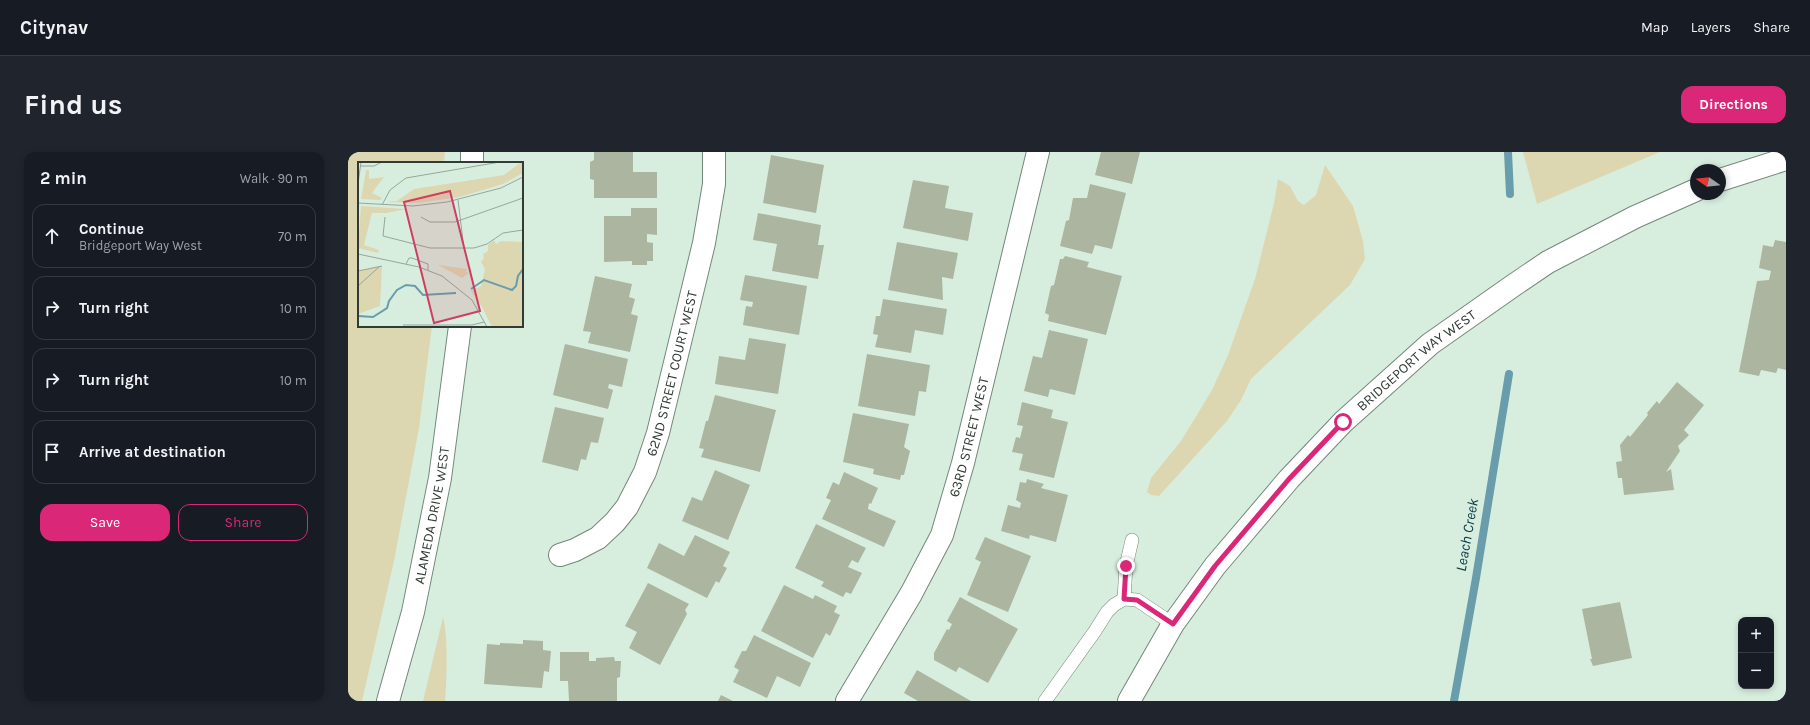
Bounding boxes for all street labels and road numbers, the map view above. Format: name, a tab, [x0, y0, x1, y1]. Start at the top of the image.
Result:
street label: 62ND STREET COURT WEST	[643, 289, 701, 458]
street label: BRIDGEPORT WAY WEST	[1353, 306, 1479, 415]
street label: 63RD STREET WEST	[945, 375, 992, 499]
street label: ALAMEDA DRIVE WEST	[411, 446, 453, 586]

